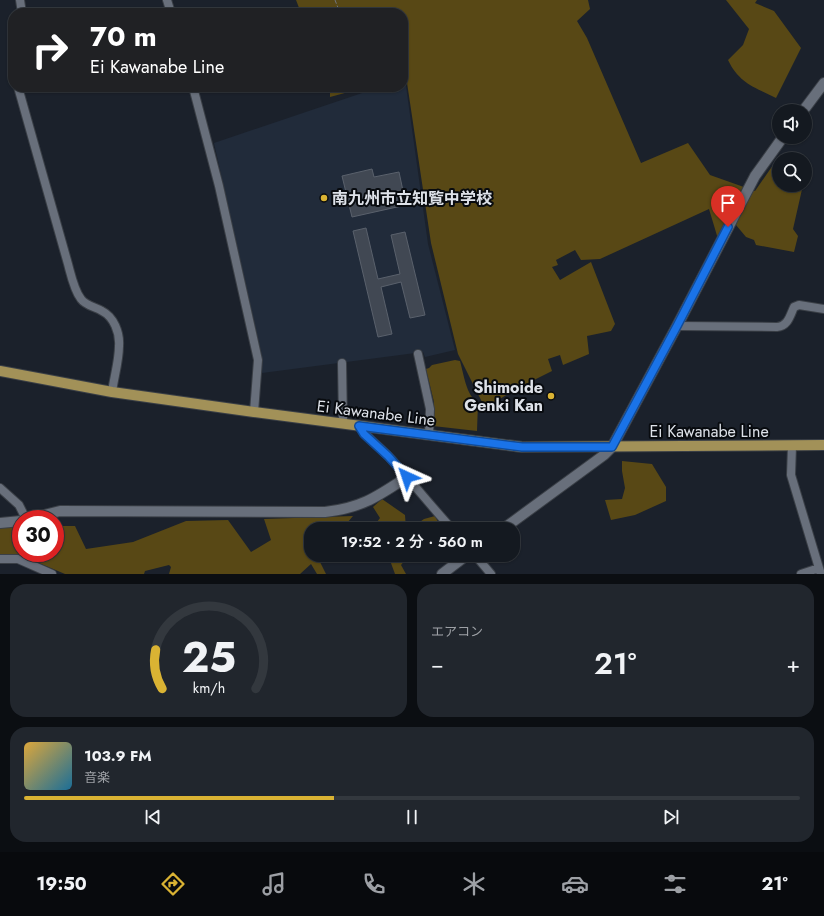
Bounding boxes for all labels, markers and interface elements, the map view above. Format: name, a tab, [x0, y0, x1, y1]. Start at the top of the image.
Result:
text: 70 m	[90, 16, 157, 57]
icon: right	[24, 24, 76, 76]
text: Ei Kawanabe Line	[90, 54, 224, 80]
map controls	[772, 104, 812, 192]
button: sound	[772, 104, 812, 144]
button: search	[772, 152, 812, 192]
pin	[711, 186, 745, 227]
place label: 南九州市立知覧中学校	[332, 187, 492, 210]
icon: arrive	[717, 192, 739, 214]
marker: 南九州市立知覧中学校	[319, 193, 329, 203]
place label: Shimoide Genki Kan	[464, 376, 543, 417]
marker: Shimoide Genki Kan	[546, 391, 556, 401]
street label: Ei Kawanabe Line	[315, 394, 437, 432]
street label: Ei Kawanabe Line	[649, 420, 769, 443]
position arrow	[386, 456, 428, 498]
speed limit sign: 30	[12, 510, 64, 562]
text: 19:52 · 2 分 · 560 m	[341, 531, 483, 553]
text: エアコン	[431, 622, 483, 641]
text: 25	[181, 626, 236, 687]
text: 21°	[594, 642, 636, 685]
text: −	[431, 648, 444, 680]
text: +	[786, 648, 800, 680]
text: km/h	[192, 677, 225, 697]
text: 103.9 FM	[84, 745, 152, 767]
text: 音楽	[84, 768, 110, 787]
icon: previous	[142, 806, 164, 828]
icon: pause	[401, 806, 423, 828]
icon: next	[660, 806, 682, 828]
icon: directions	[159, 870, 187, 898]
icon: music	[260, 870, 288, 898]
icon: phone	[360, 870, 388, 898]
icon: climate	[460, 870, 488, 898]
icon: car	[561, 870, 589, 898]
icon: filters	[661, 870, 689, 898]
text: 19:50	[36, 871, 87, 897]
text: 21°	[761, 871, 788, 897]

